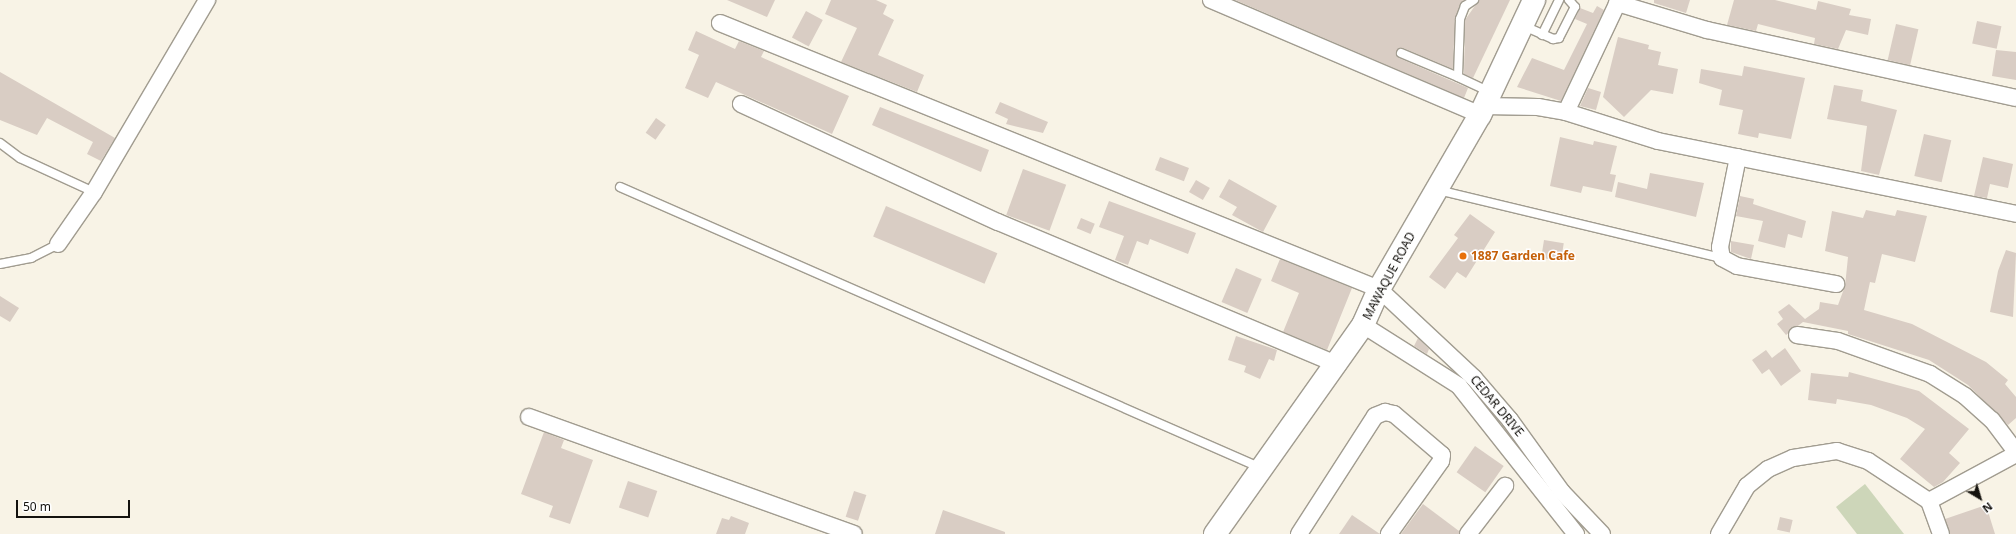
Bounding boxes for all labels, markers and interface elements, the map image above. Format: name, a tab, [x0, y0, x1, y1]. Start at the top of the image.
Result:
street label: MAWAQUE ROAD	[1360, 230, 1418, 322]
place label: 1887 Garden Cafe	[1471, 249, 1575, 263]
marker: 1887 Garden Cafe	[1458, 251, 1468, 261]
street label: CEDAR DRIVE	[1467, 373, 1527, 439]
north arrow	[1960, 478, 2000, 518]
scale bar	[18, 492, 132, 518]
text: 50 m	[23, 498, 51, 515]
text: N	[1980, 499, 1996, 517]

